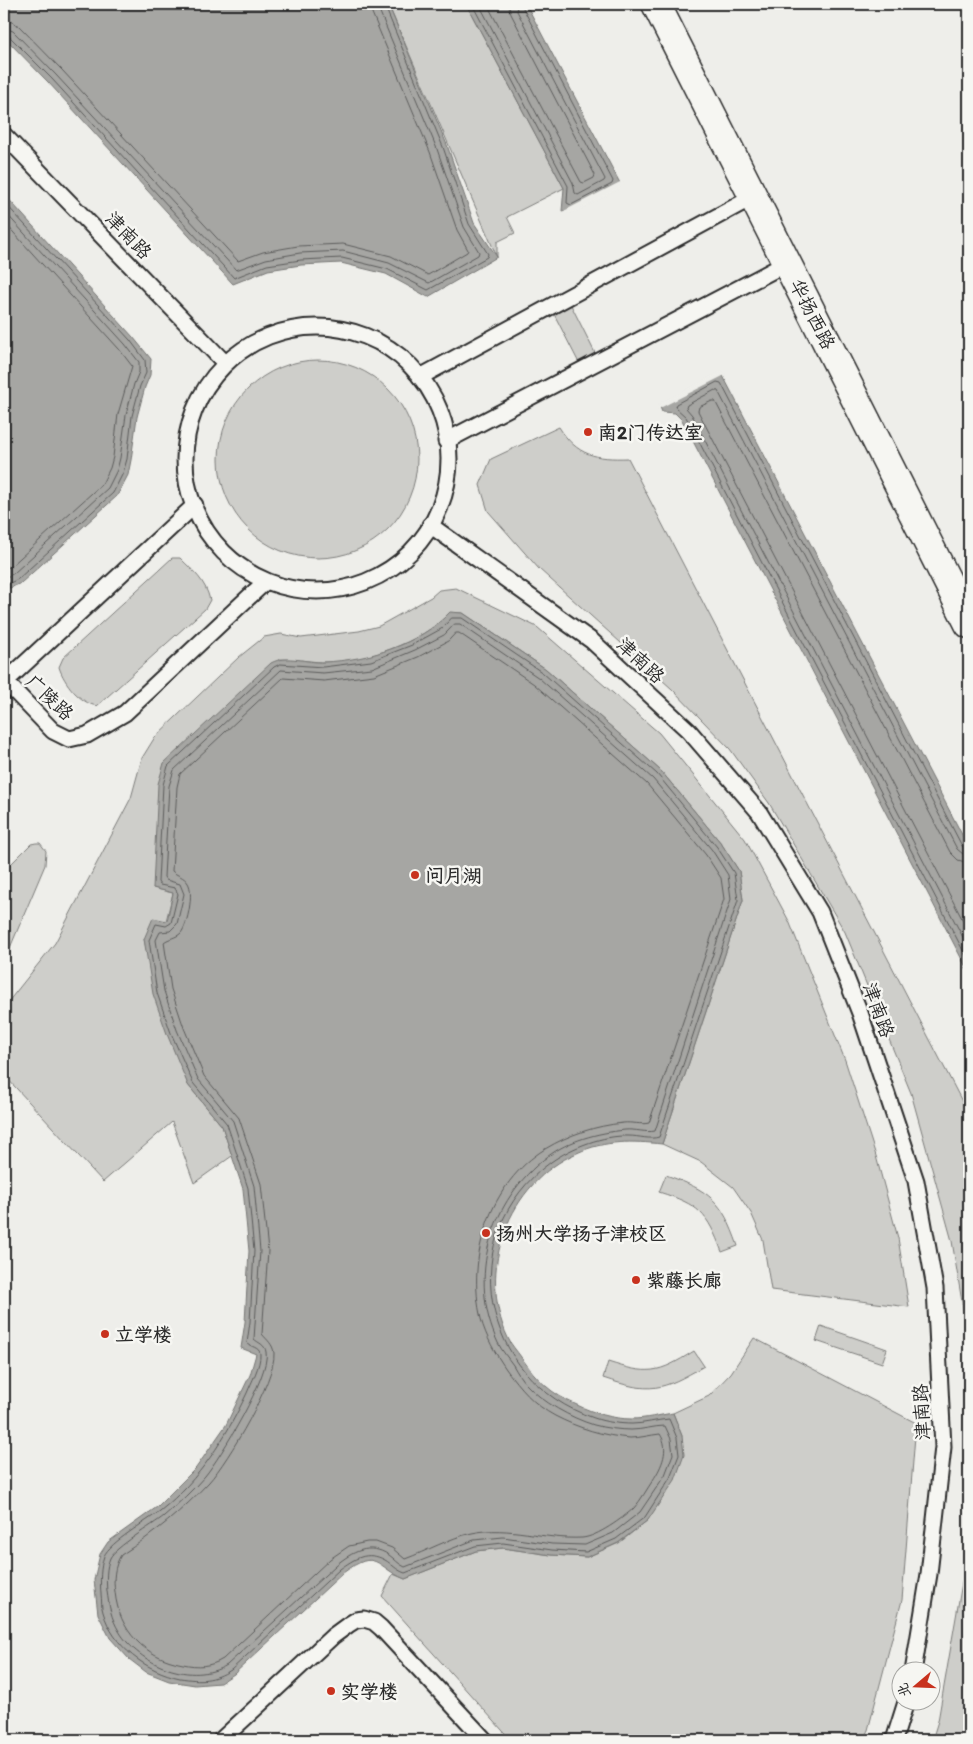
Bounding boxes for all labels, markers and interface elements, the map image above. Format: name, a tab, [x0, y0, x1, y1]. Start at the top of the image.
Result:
street label: 津南路	[101, 207, 157, 264]
street label: 华扬西路	[785, 275, 840, 353]
place label: 南2门传达室	[598, 421, 703, 444]
marker: 南2门传达室	[582, 426, 594, 438]
street label: 津南路	[612, 633, 669, 688]
street label: 广陵路	[21, 670, 78, 725]
place label: 问月湖	[425, 864, 482, 887]
marker: 问月湖	[409, 869, 421, 881]
street label: 津南路	[858, 979, 899, 1041]
place label: 扬州大学扬子津校区	[496, 1222, 667, 1245]
marker: 扬州大学扬子津校区	[480, 1227, 492, 1239]
place label: 紫藤长廊	[646, 1269, 722, 1292]
marker: 紫藤长廊	[630, 1274, 642, 1286]
place label: 立学楼	[115, 1323, 172, 1346]
marker: 立学楼	[99, 1328, 111, 1340]
street label: 津南路	[909, 1383, 934, 1441]
north arrow	[890, 1662, 940, 1712]
place label: 实学楼	[341, 1680, 398, 1703]
text: 北	[894, 1681, 914, 1699]
marker: 实学楼	[325, 1685, 337, 1697]

